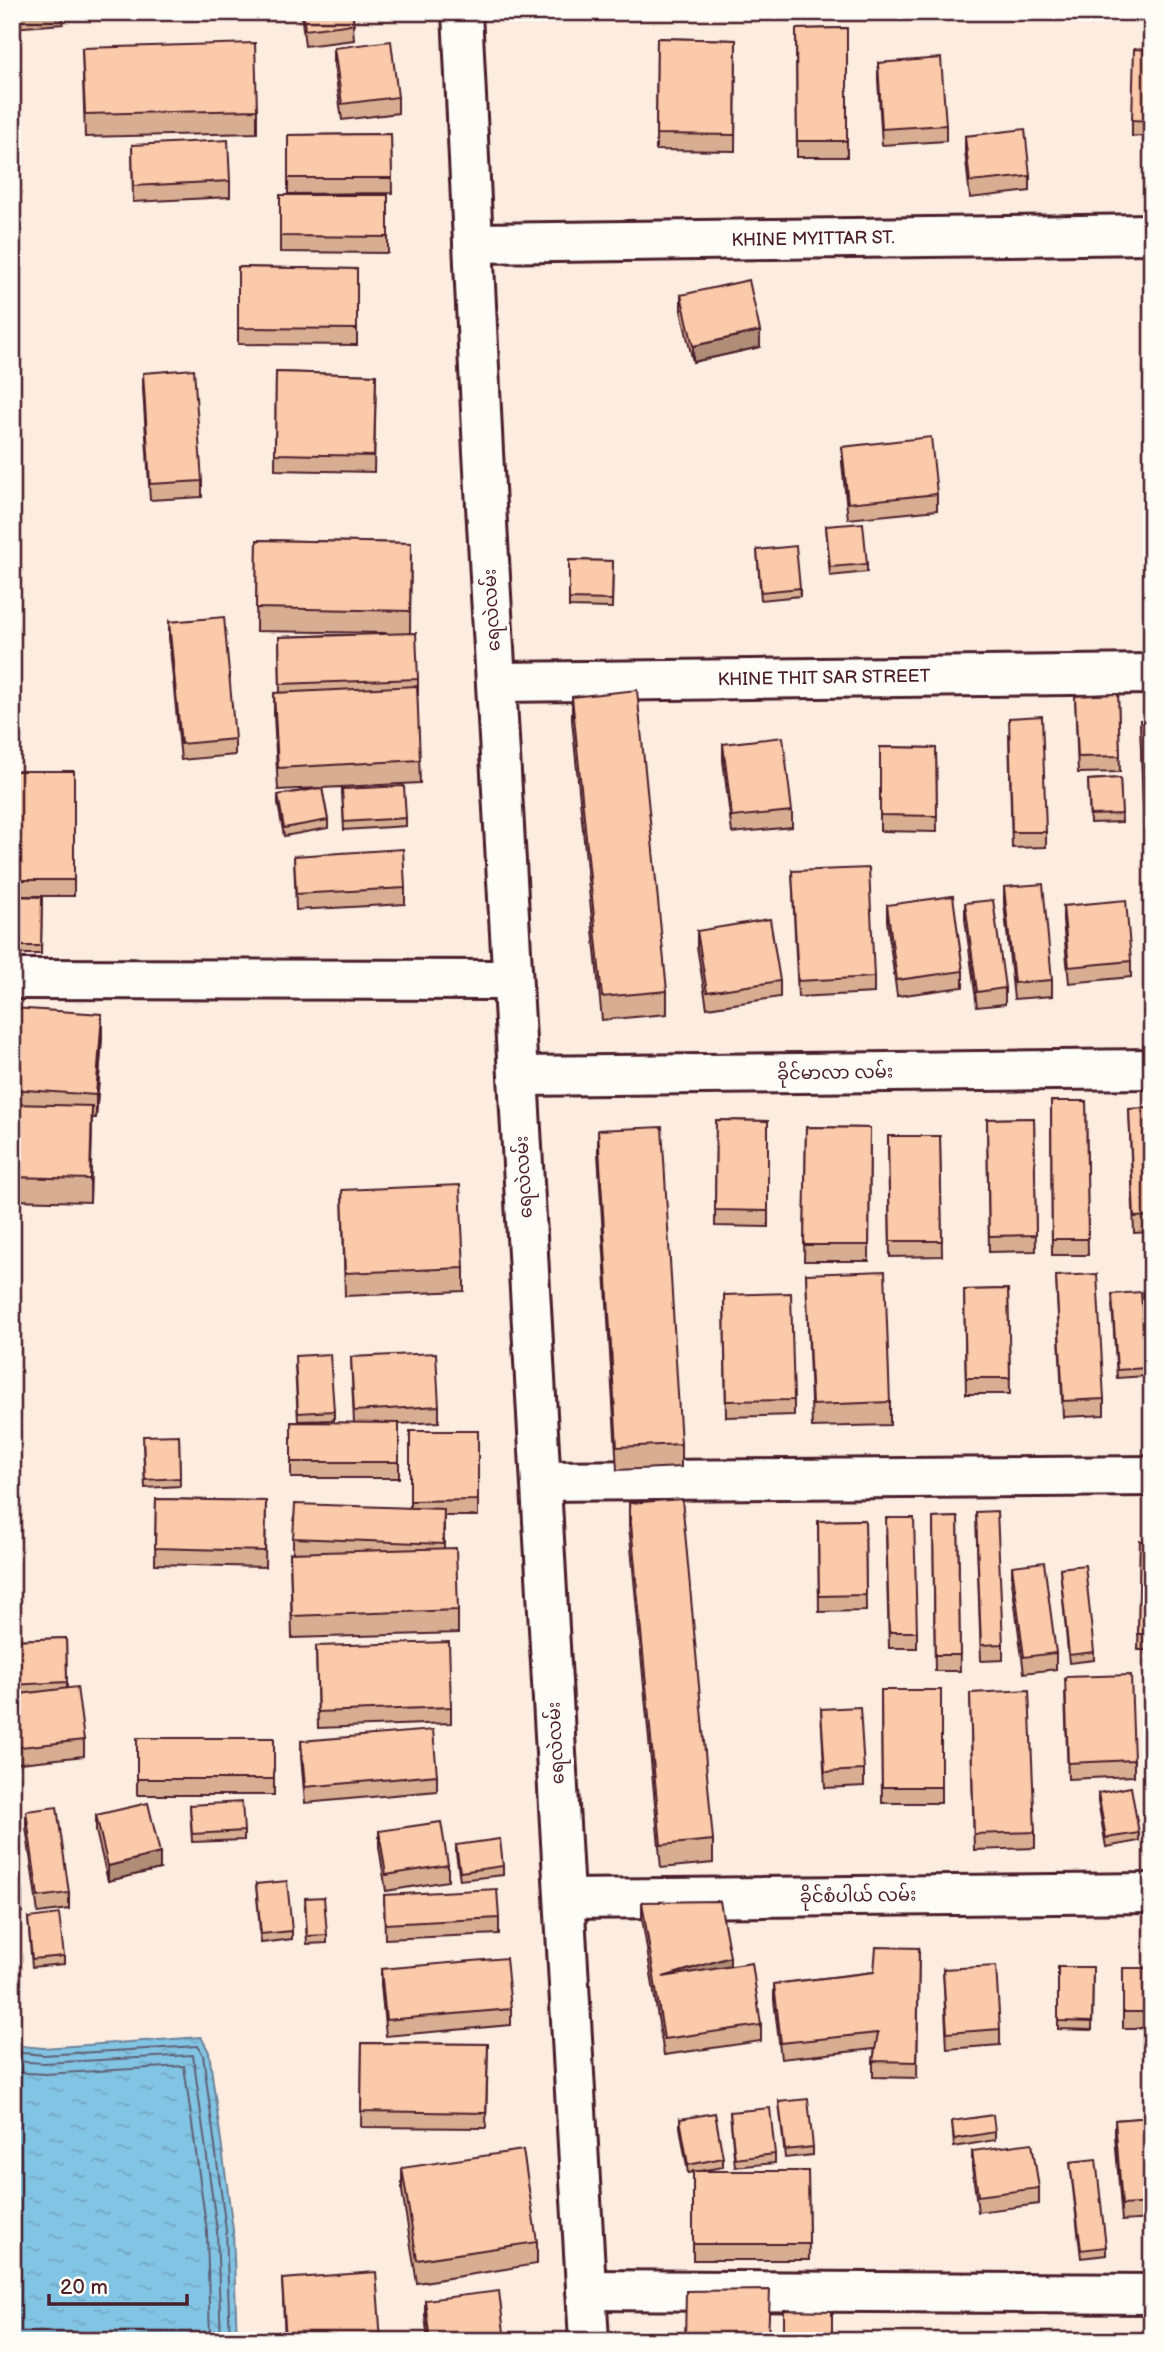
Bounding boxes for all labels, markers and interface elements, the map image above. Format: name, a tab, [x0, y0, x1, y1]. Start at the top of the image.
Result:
street label: KHINE MYITTAR ST.	[731, 227, 895, 251]
street label: ရေလဲလမ်း	[476, 568, 509, 652]
street label: KHINE THIT SAR STREET	[717, 666, 931, 690]
street label: ခိုင်မာလာ လမ်း	[777, 1057, 893, 1089]
street label: ရေလဲလမ်း	[508, 1135, 541, 1219]
street label: ရေလဲလမ်း	[540, 1701, 573, 1785]
street label: ခိုင်စံပါယ် လမ်း	[799, 1880, 917, 1912]
scale bar	[49, 2262, 187, 2306]
text: 20 m	[60, 2275, 108, 2300]

